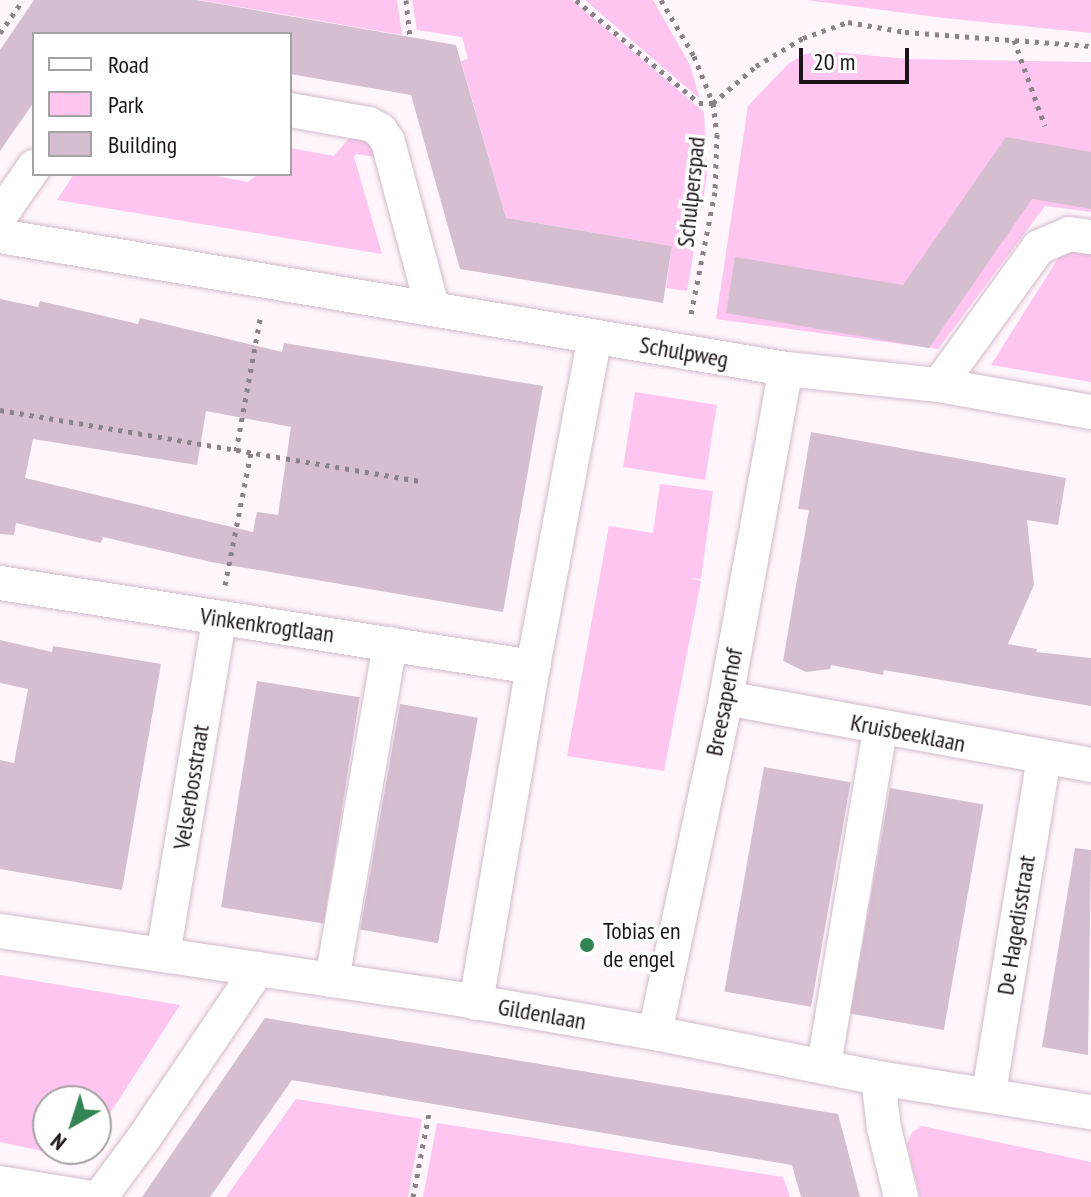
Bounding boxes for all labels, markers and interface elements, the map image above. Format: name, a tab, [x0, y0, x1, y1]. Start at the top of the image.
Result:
legend	[32, 32, 292, 176]
scale bar	[803, 32, 913, 82]
text: 20 m	[813, 46, 855, 77]
text: Road	[108, 49, 149, 80]
text: Park	[108, 89, 144, 120]
text: Building	[108, 129, 177, 160]
street label: Schulperspad	[671, 135, 711, 249]
street label: Schulpweg	[637, 330, 731, 374]
street label: Vinkenkrogtlaan	[198, 601, 336, 649]
street label: Breesaperhof	[699, 646, 749, 758]
street label: Kruisbeeklaan	[848, 708, 968, 758]
street label: Velserbosstraat	[167, 723, 215, 851]
street label: De Hagedisstraat	[991, 853, 1041, 997]
place label: Tobias en de engel	[603, 917, 680, 973]
marker: Tobias en de engel	[578, 936, 596, 954]
street label: Gildenlaan	[496, 992, 588, 1036]
north arrow	[32, 1085, 112, 1165]
text: N	[45, 1127, 72, 1157]

